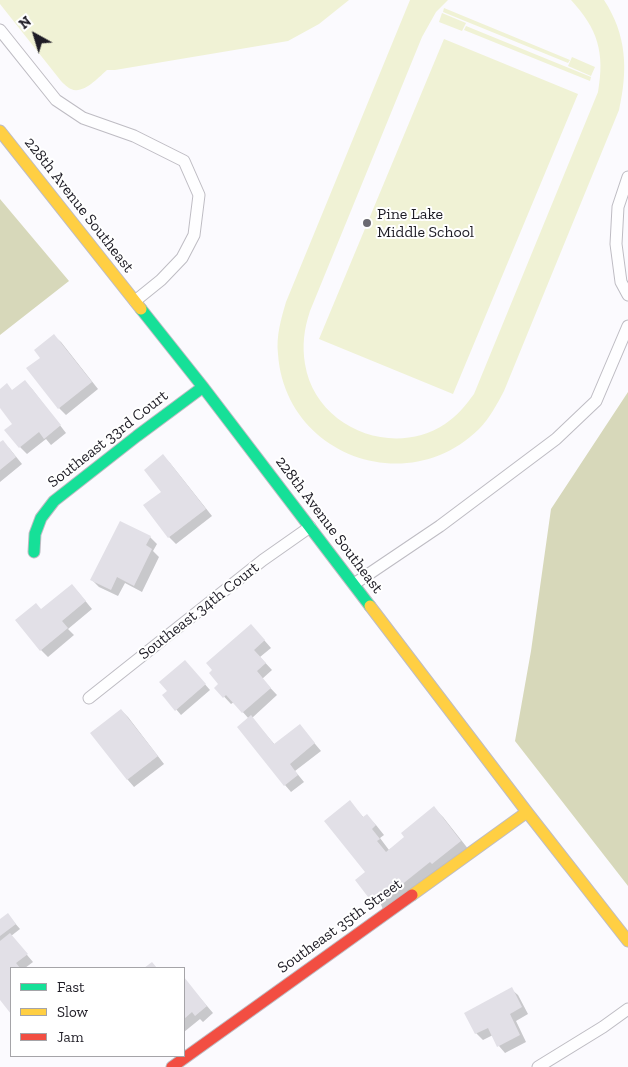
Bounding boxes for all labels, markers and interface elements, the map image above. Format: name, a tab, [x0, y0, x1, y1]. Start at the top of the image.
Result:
north arrow	[10, 10, 60, 60]
text: N	[16, 13, 35, 33]
street label: 228th Avenue Southeast	[20, 133, 138, 277]
place label: Pine Lake Middle School	[377, 204, 474, 242]
marker: Pine Lake Middle School	[361, 217, 373, 229]
street label: Southeast 33rd Court	[44, 386, 172, 492]
street label: 228th Avenue Southeast	[271, 453, 387, 597]
street label: Southeast 34th Court	[135, 558, 263, 664]
street label: Southeast 35th Street	[274, 874, 406, 978]
legend	[10, 967, 185, 1057]
text: Fast	[57, 978, 85, 996]
text: Slow	[57, 1003, 88, 1021]
text: Jam	[57, 1028, 84, 1046]

